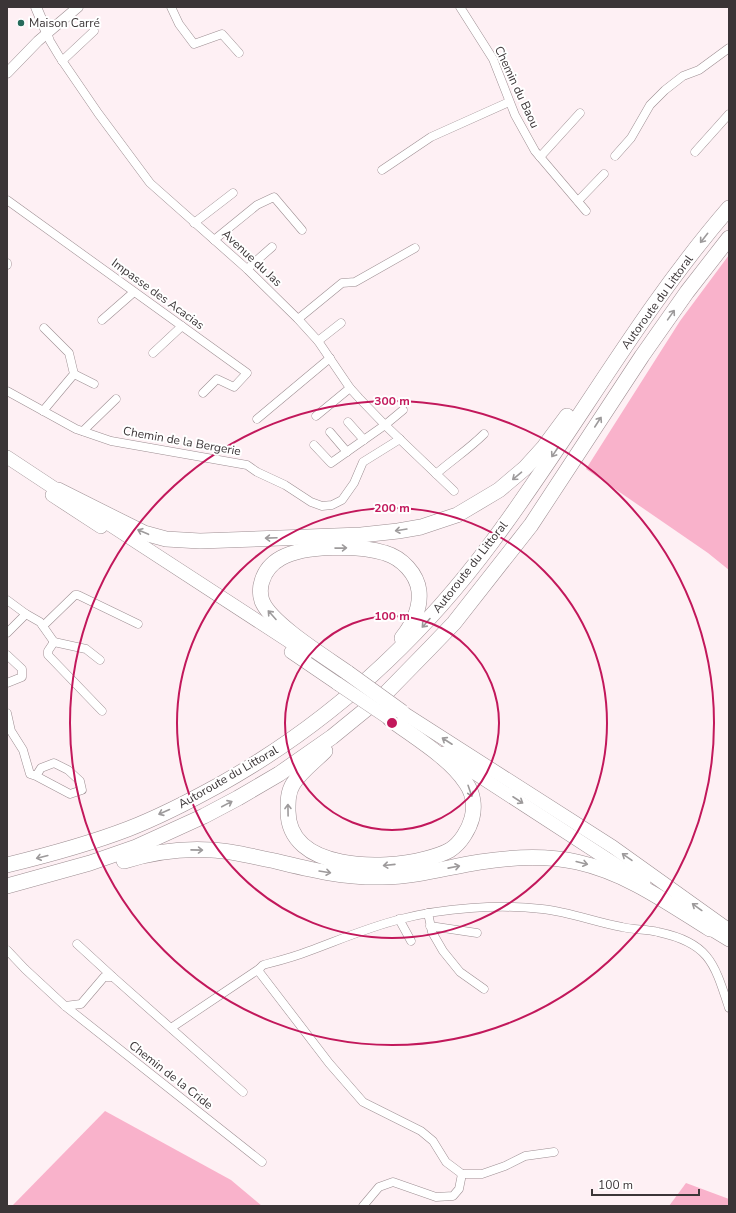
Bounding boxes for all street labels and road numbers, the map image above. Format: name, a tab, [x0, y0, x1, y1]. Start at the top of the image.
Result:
street label: Chemin du Baou	[491, 43, 543, 131]
street label: Avenue du Jas	[218, 226, 286, 290]
street label: Autoroute du Littoral	[617, 251, 697, 352]
street label: Impasse des Acacias	[108, 255, 208, 333]
street label: Chemin de la Bergerie	[122, 423, 242, 459]
street label: Autoroute du Littoral	[429, 517, 511, 616]
street label: Autoroute du Littoral	[175, 742, 281, 812]
street label: Chemin de la Cride	[126, 1037, 216, 1113]

